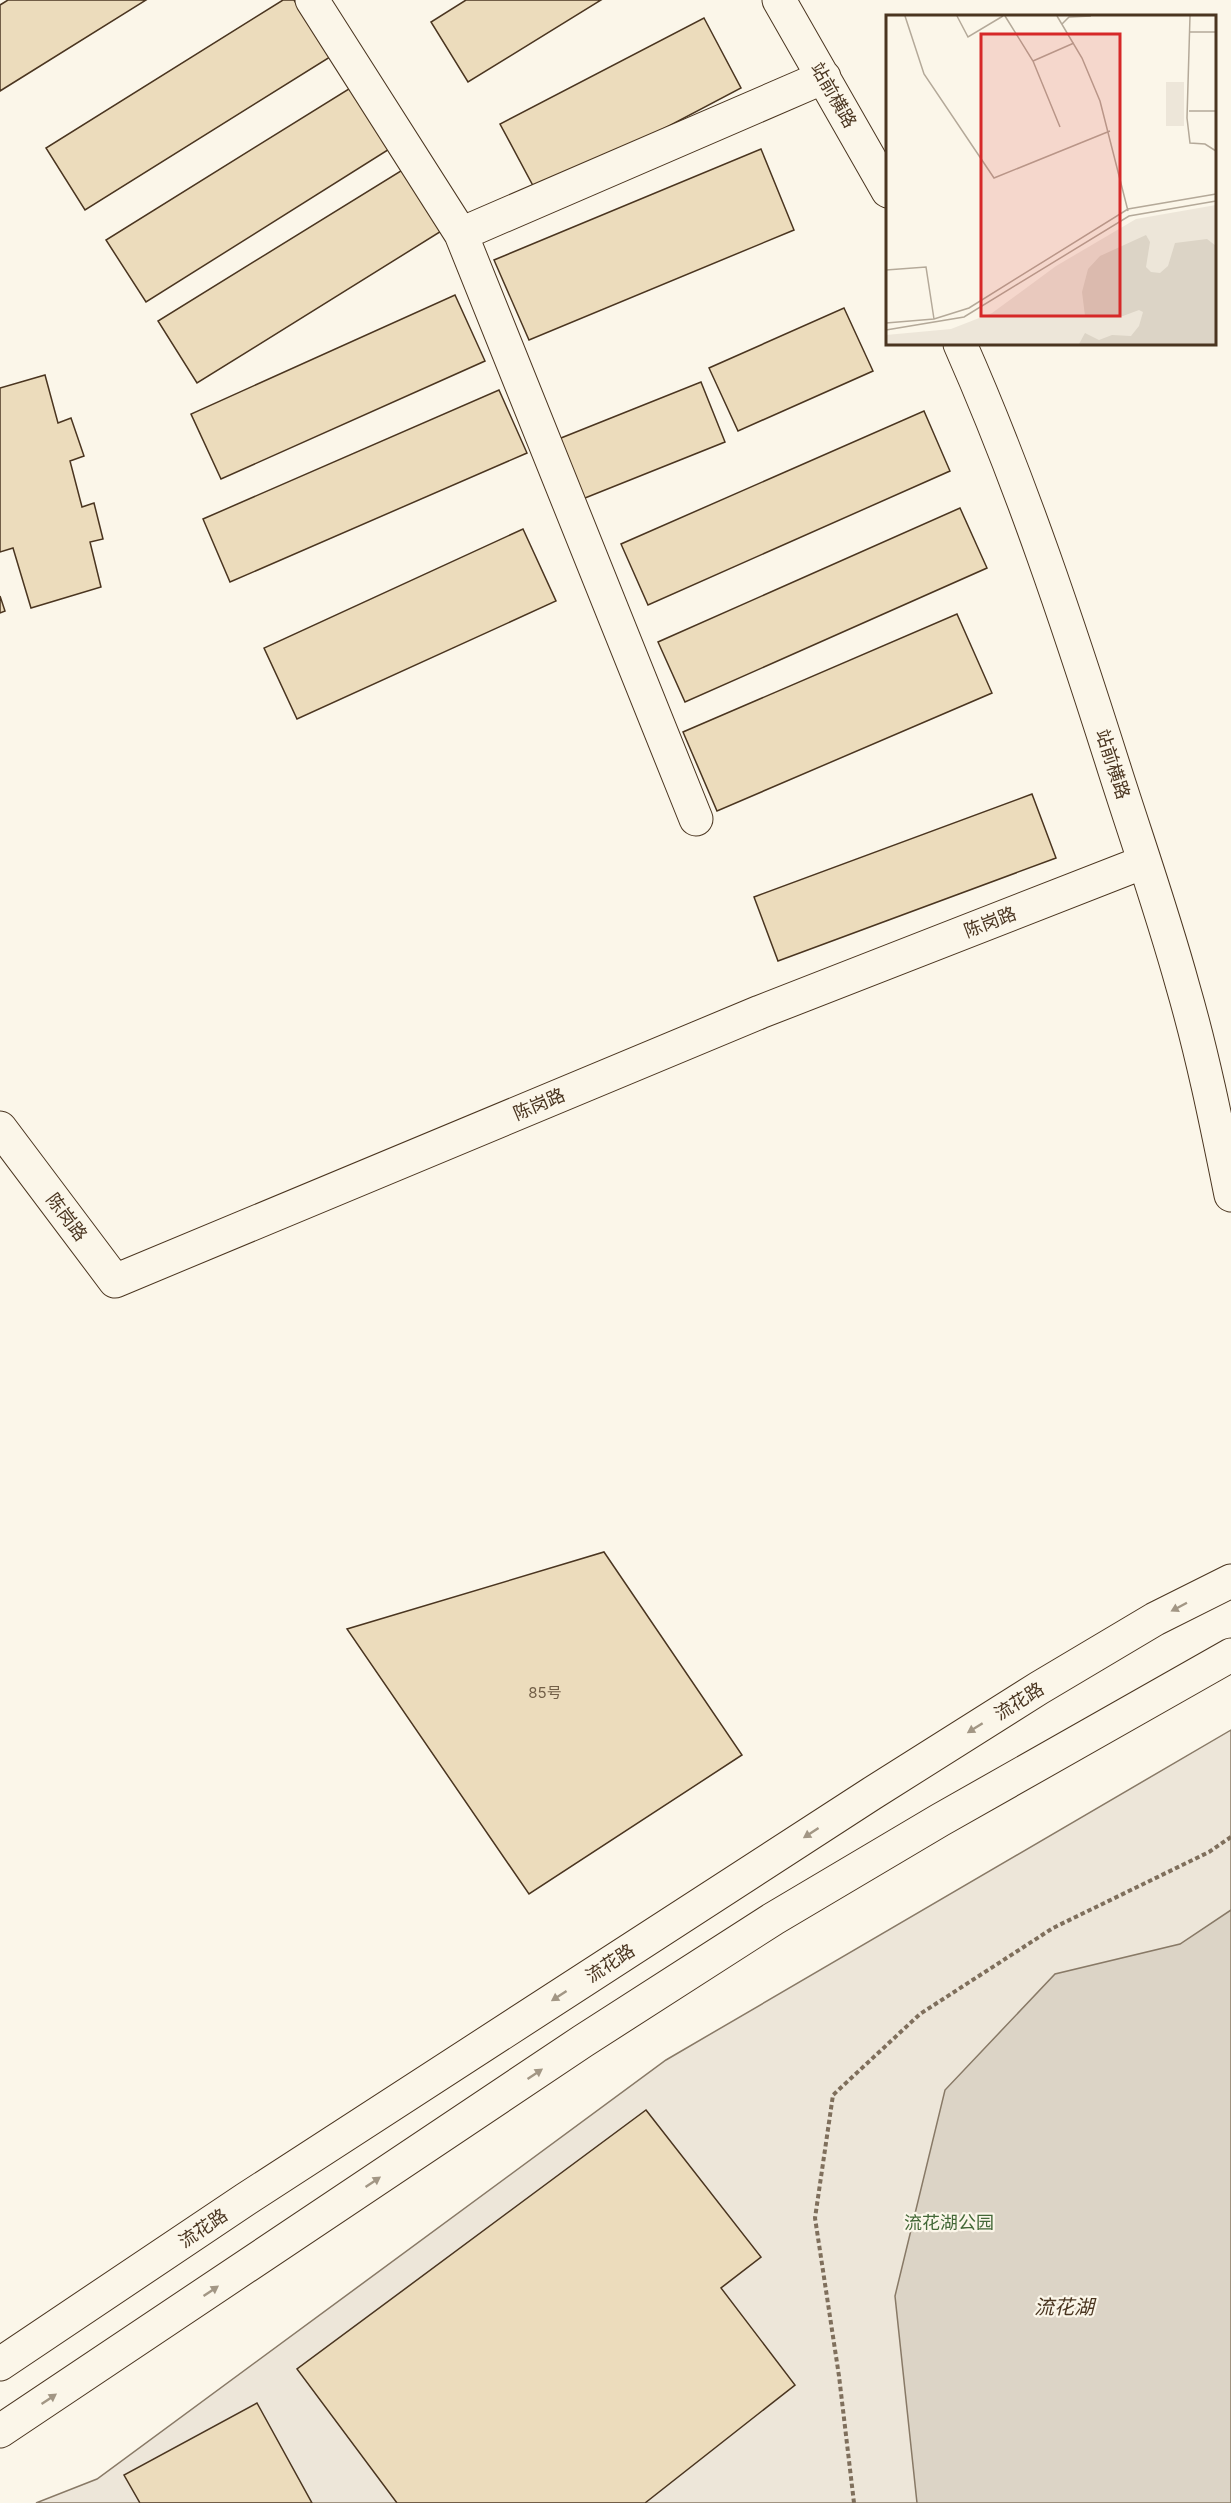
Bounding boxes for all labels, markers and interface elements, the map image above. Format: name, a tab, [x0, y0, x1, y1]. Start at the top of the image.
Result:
inset map	[886, 15, 1216, 345]
street label: 站前横路	[807, 59, 861, 131]
street label: 站前横路	[1092, 727, 1134, 801]
street label: 陈岗路	[961, 903, 1019, 941]
street label: 陈岗路	[510, 1084, 568, 1124]
street label: 陈岗路	[42, 1189, 92, 1245]
one-way arrow	[1170, 1602, 1187, 1612]
street label: 流花路	[991, 1678, 1047, 1724]
house number: 85号	[528, 1683, 562, 1702]
one-way arrow	[967, 1723, 984, 1734]
one-way arrow	[803, 1827, 819, 1838]
street label: 流花路	[582, 1939, 638, 1987]
one-way arrow	[551, 1991, 567, 2002]
one-way arrow	[527, 2068, 544, 2079]
one-way arrow	[365, 2176, 381, 2188]
street label: 流花路	[175, 2204, 231, 2252]
park label: 流花湖公园	[904, 2212, 994, 2233]
one-way arrow	[203, 2285, 219, 2297]
water label: 流花湖	[1034, 2295, 1097, 2319]
one-way arrow	[41, 2394, 57, 2405]

